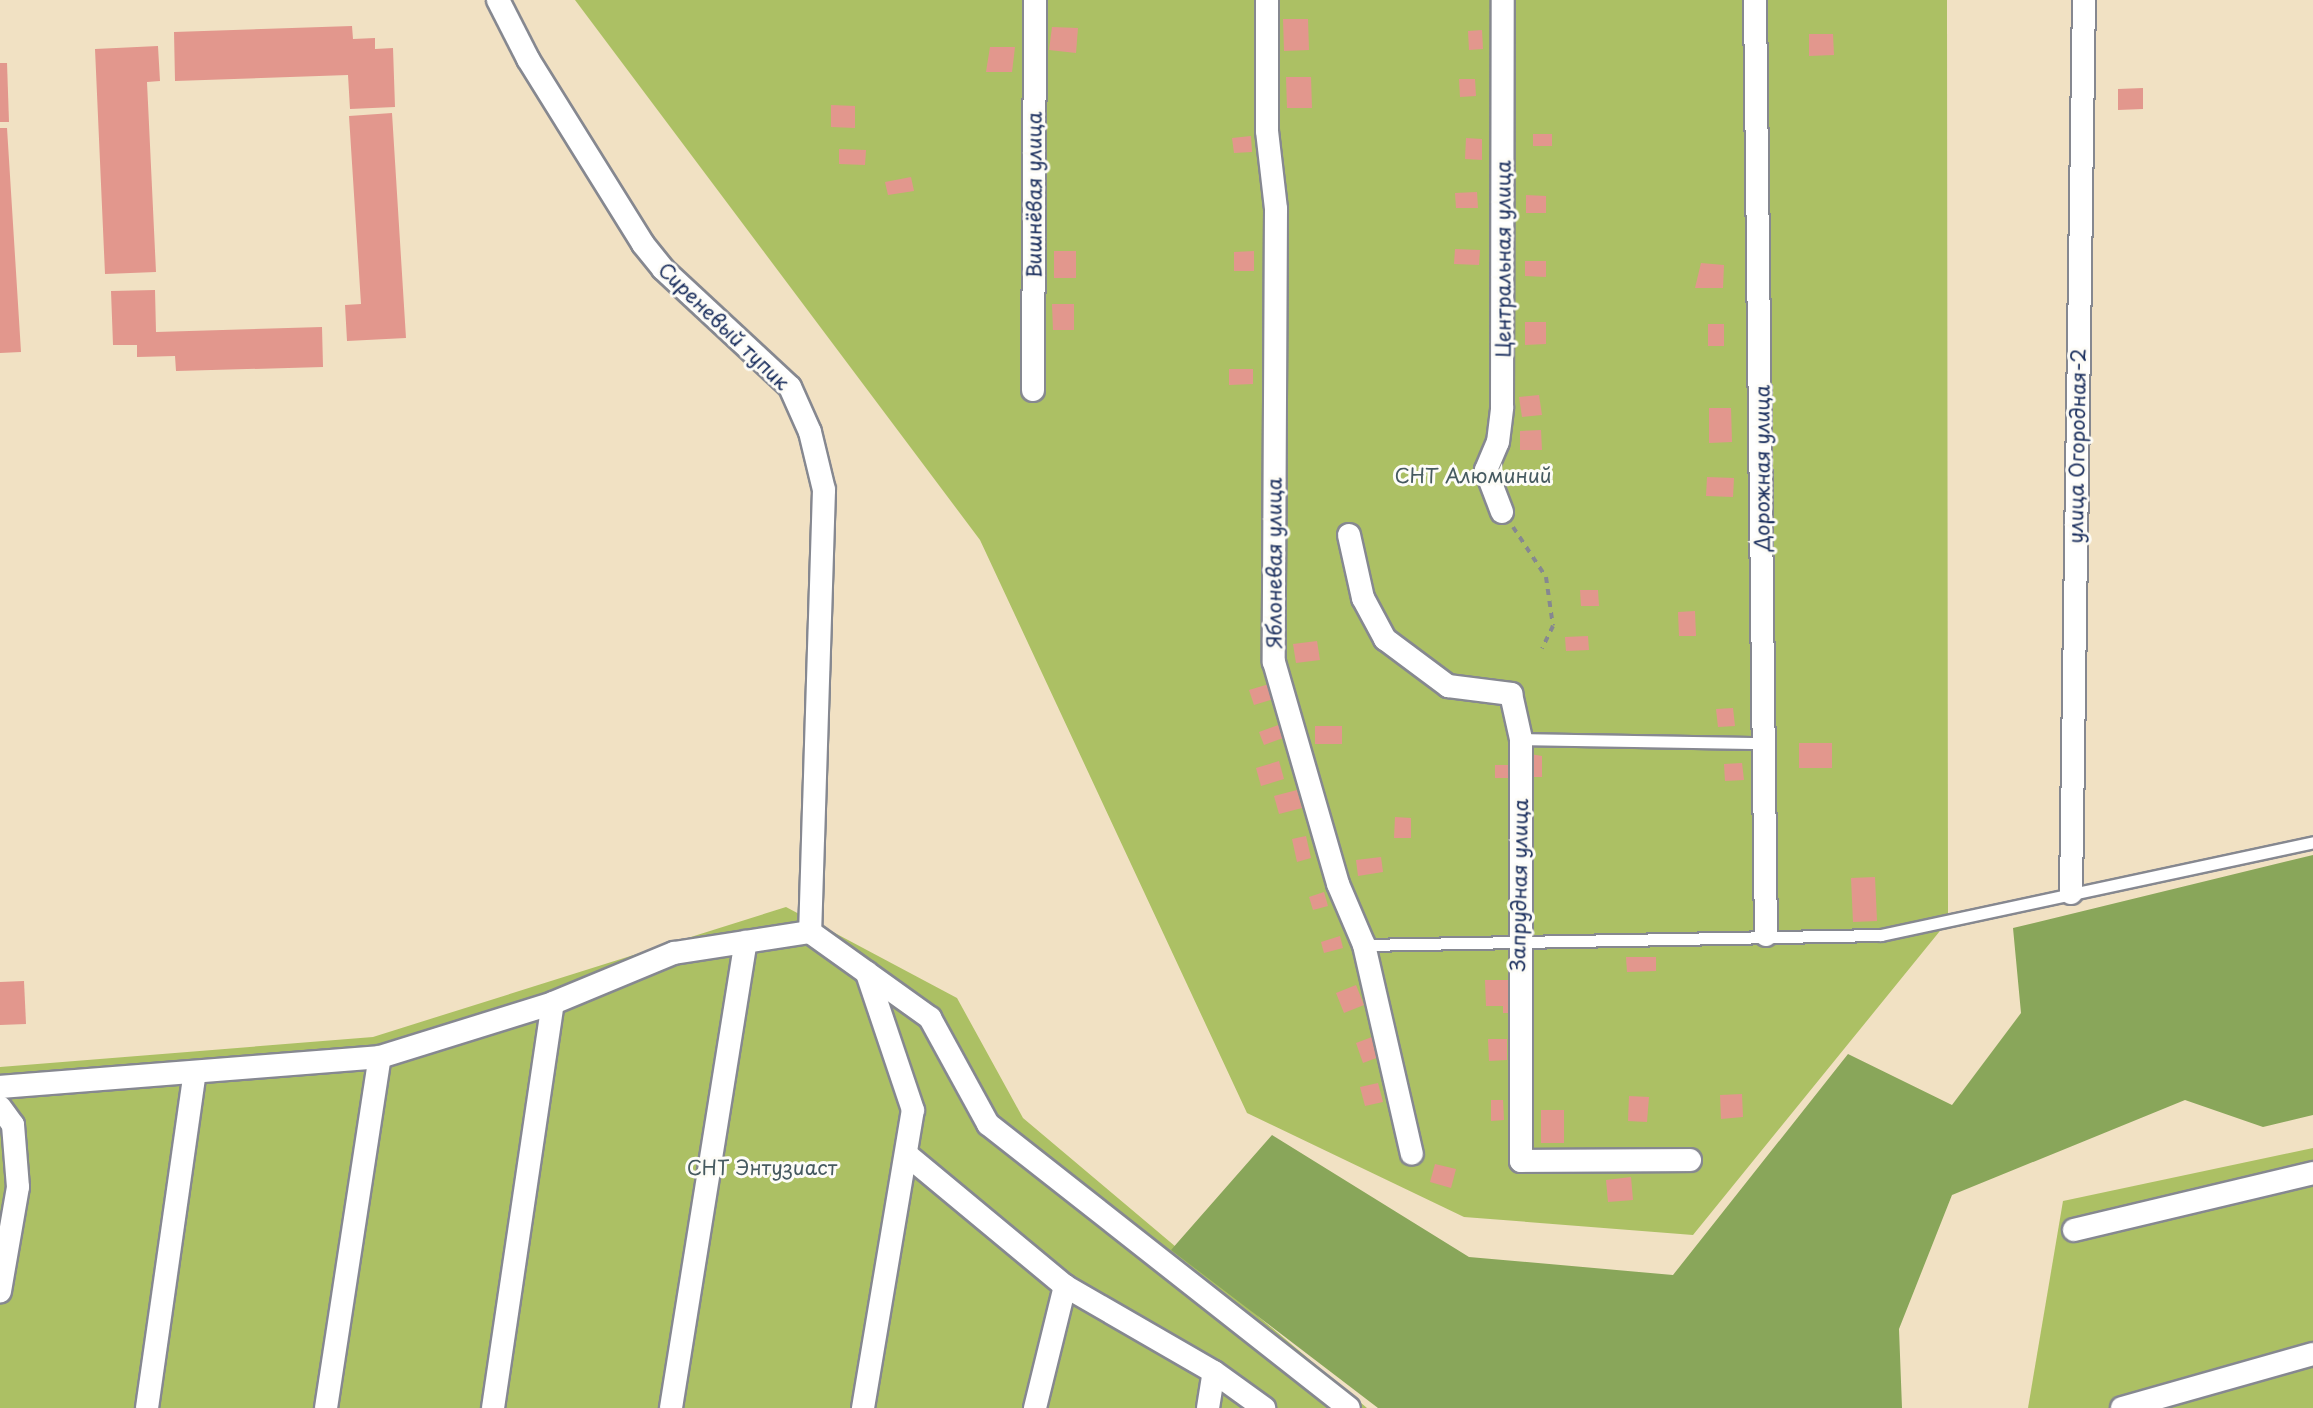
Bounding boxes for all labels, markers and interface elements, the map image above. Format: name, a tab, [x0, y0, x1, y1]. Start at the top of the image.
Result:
street label: Вишнёвая улица	[1022, 111, 1046, 279]
street label: Центральная улица	[1491, 160, 1515, 358]
street label: Сиреневый тупик	[654, 257, 794, 395]
street label: улица Огородная-2	[2063, 348, 2091, 544]
street label: Дорожная улица	[1750, 384, 1774, 552]
park label: СНТ Алюминий	[1394, 463, 1552, 487]
street label: Яблоневая улица	[1262, 477, 1286, 649]
street label: Запрудная улица	[1505, 798, 1533, 972]
park label: СНТ Энтузиаст	[686, 1155, 838, 1179]

